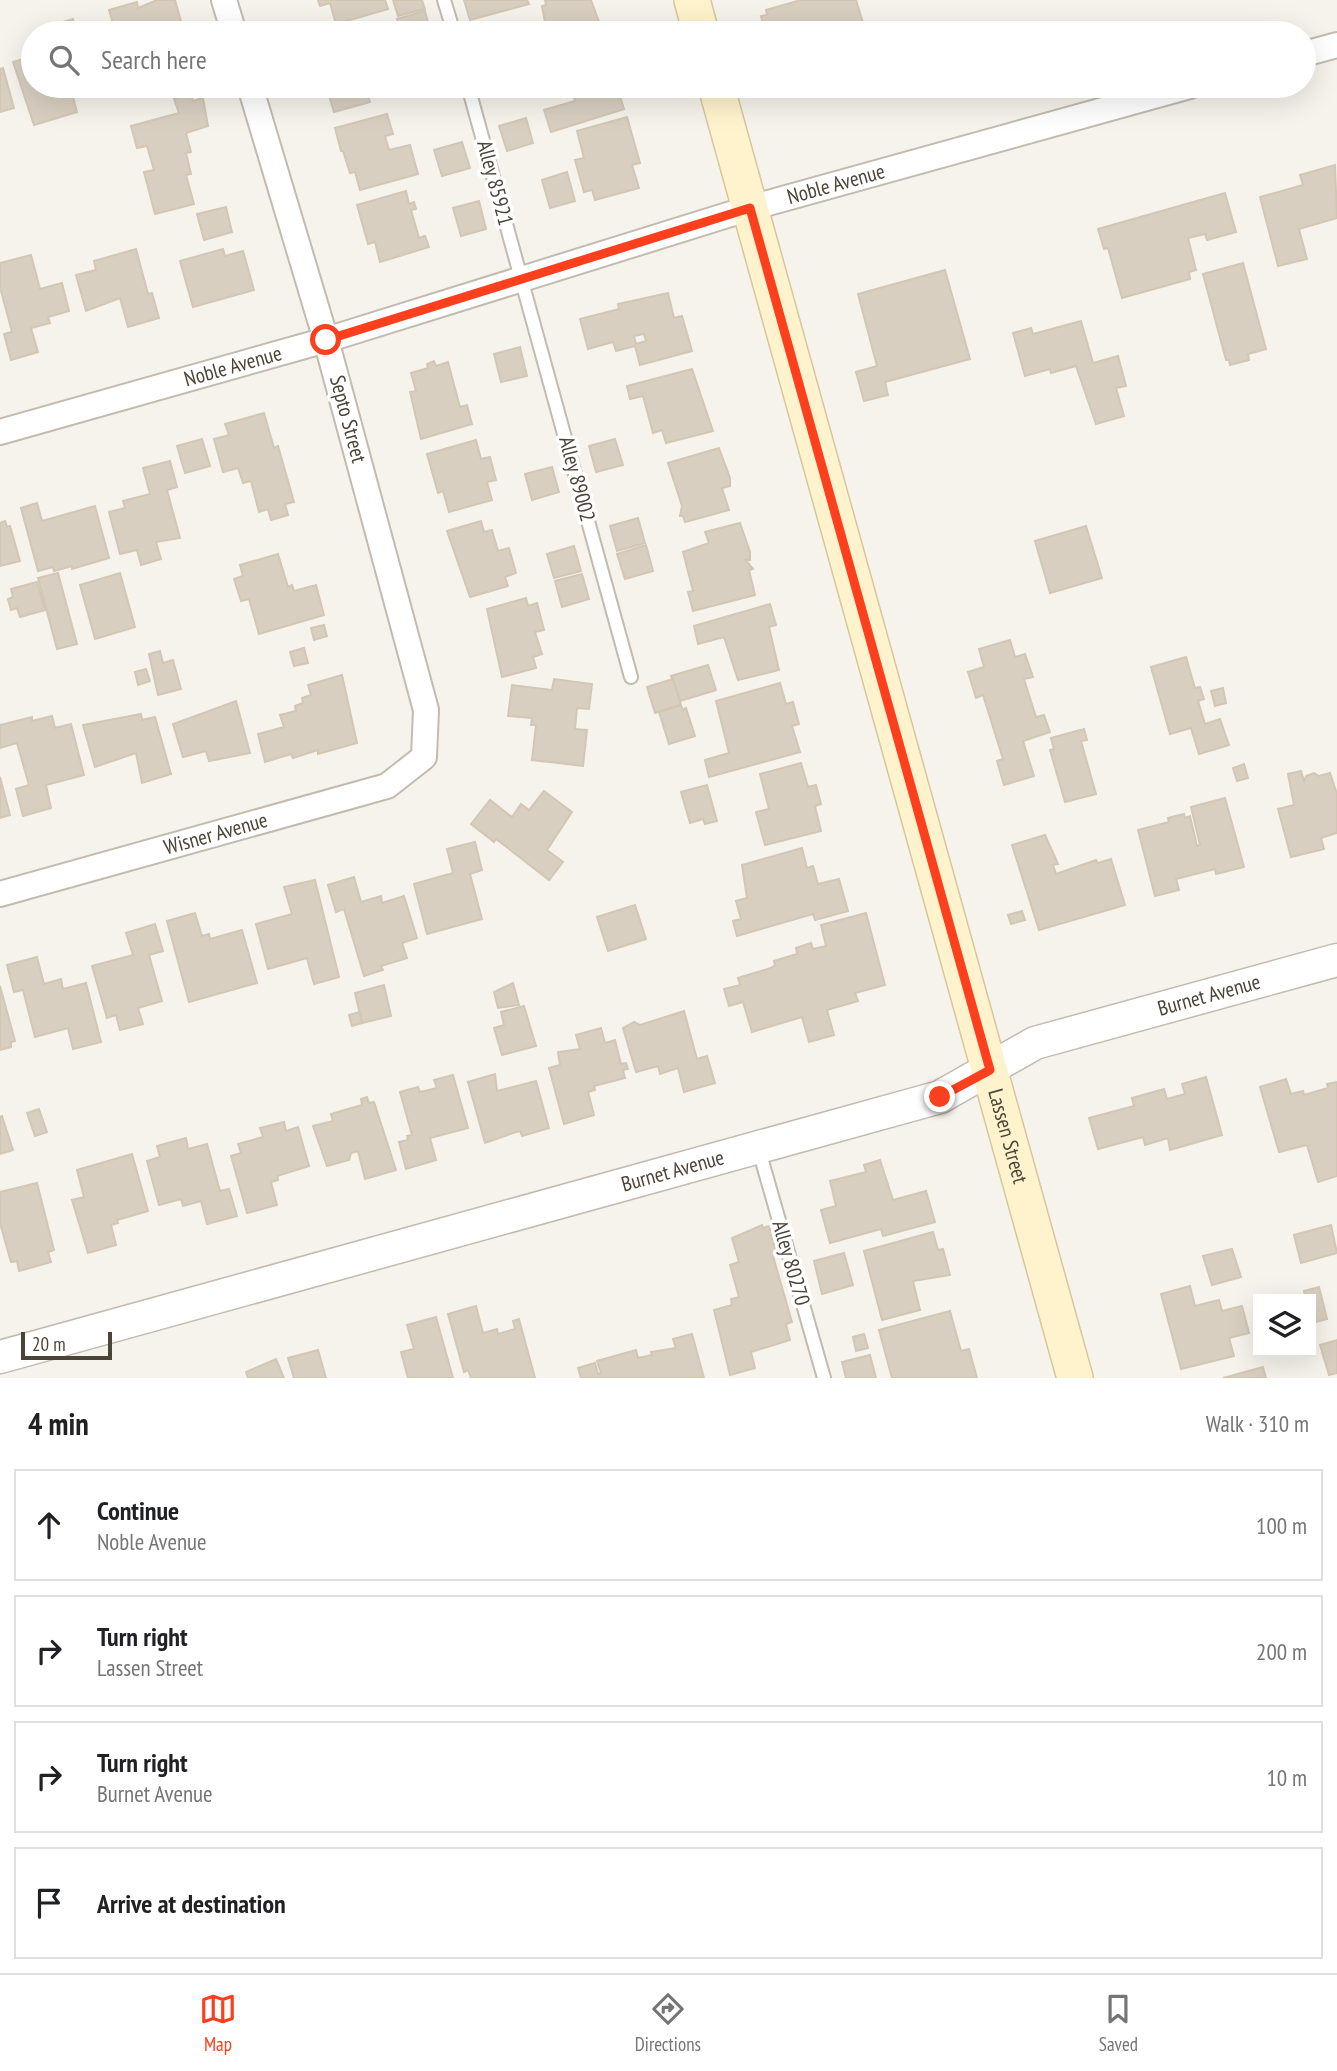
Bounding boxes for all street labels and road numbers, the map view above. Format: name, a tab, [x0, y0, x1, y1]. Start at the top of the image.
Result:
street label: Alley 85921	[471, 137, 520, 228]
street label: Noble Avenue	[784, 157, 888, 210]
street label: Noble Avenue	[181, 339, 285, 392]
street label: Septo Street	[324, 372, 373, 466]
street label: Alley 89002	[553, 433, 602, 524]
street label: Wisner Avenue	[161, 806, 271, 861]
street label: Burnet Avenue	[1154, 968, 1263, 1022]
street label: Lassen Street	[982, 1086, 1034, 1187]
street label: Burnet Avenue	[618, 1143, 727, 1198]
street label: Alley 80270	[767, 1217, 816, 1308]

